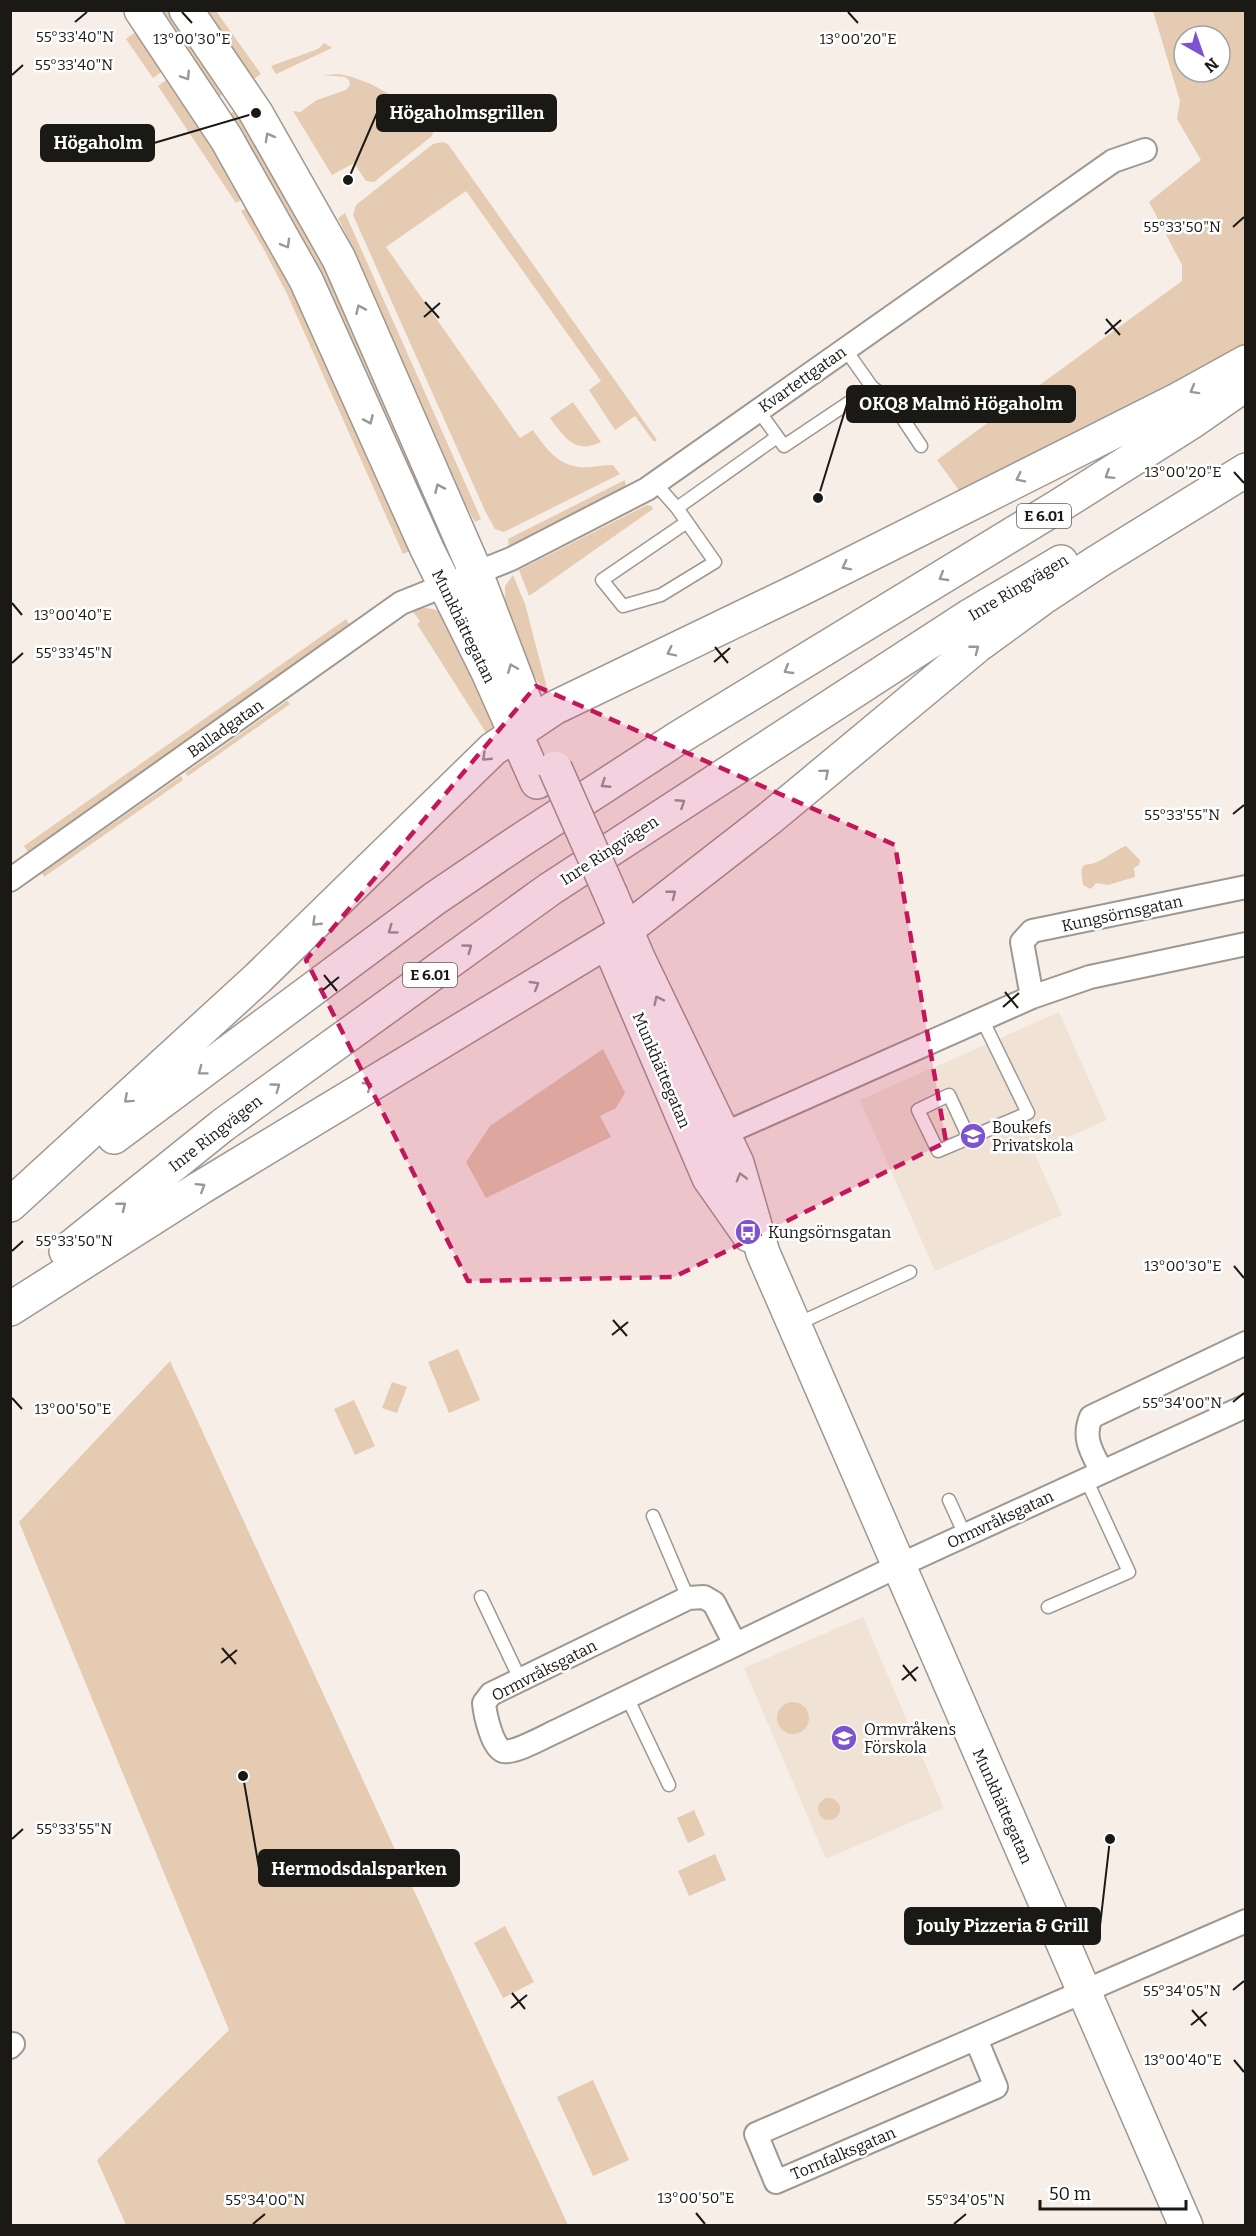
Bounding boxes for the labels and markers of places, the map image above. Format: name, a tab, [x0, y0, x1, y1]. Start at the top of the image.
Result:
callout: Högaholmsgrillen	[377, 95, 556, 131]
callout: Högaholm	[41, 125, 154, 161]
callout: OKQ8 Malmö Högaholm	[847, 386, 1075, 422]
place label: Boukefs Privatskola	[992, 1118, 1074, 1155]
school or university icon: Boukefs Privatskola	[958, 1121, 988, 1151]
bus stop icon: Kungsörnsgatan	[733, 1217, 763, 1247]
place label: Kungsörnsgatan	[768, 1223, 891, 1242]
place label: Ormvråkens Förskola	[864, 1720, 956, 1757]
school or university icon: Ormvråkens Förskola	[829, 1723, 859, 1753]
callout: Hermodsdalsparken	[259, 1850, 459, 1886]
callout: Jouly Pizzeria & Grill	[905, 1908, 1100, 1944]

